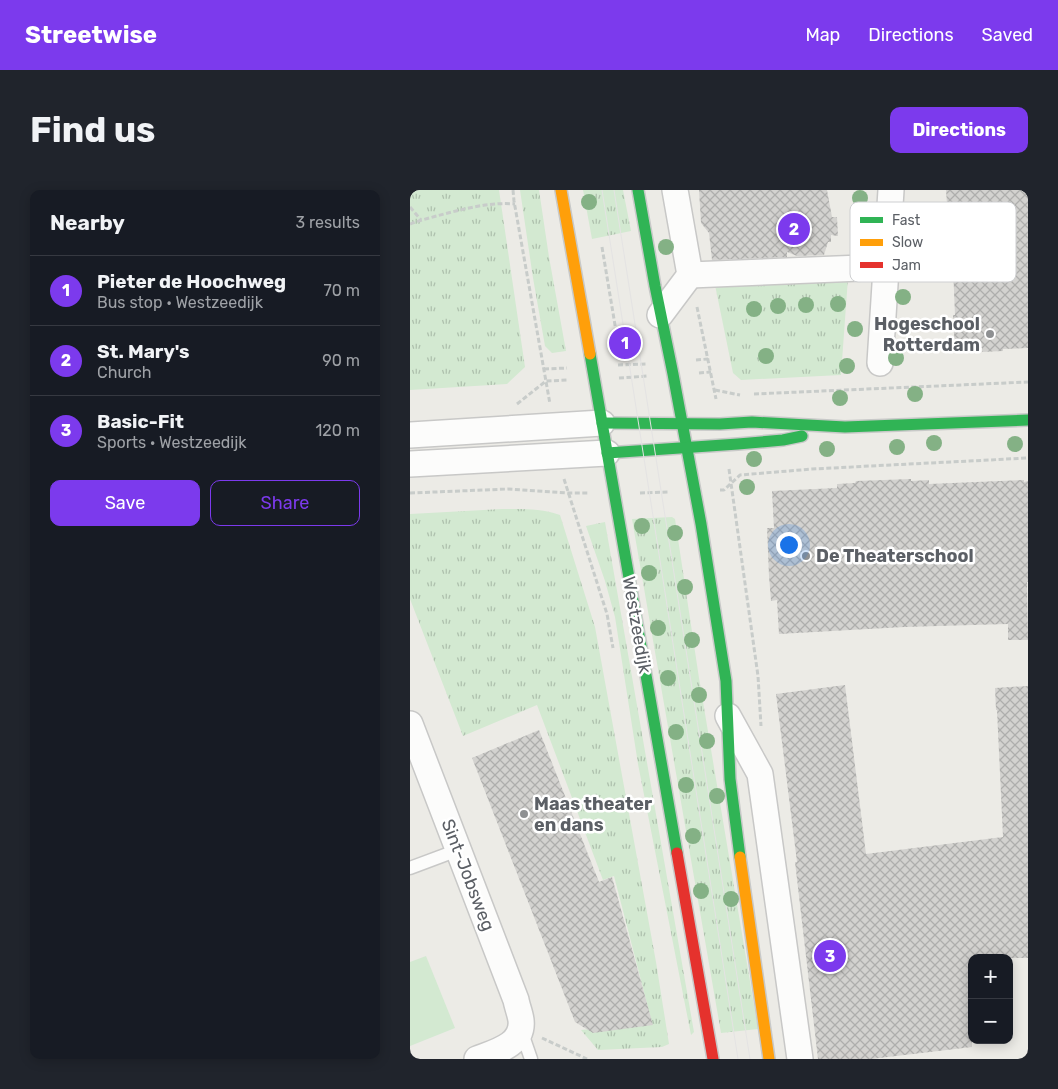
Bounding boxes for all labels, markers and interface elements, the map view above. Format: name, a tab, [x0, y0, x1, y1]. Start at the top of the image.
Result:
text: Streetwise	[25, 21, 157, 49]
text: Map	[805, 24, 840, 46]
text: Directions	[868, 24, 954, 46]
text: Saved	[982, 24, 1033, 46]
button: Directions	[890, 107, 1028, 153]
text: Find us	[30, 109, 155, 151]
legend	[850, 202, 1016, 282]
text: Nearby	[50, 210, 125, 235]
pin: 2	[778, 210, 810, 248]
text: Fast	[892, 212, 921, 229]
text: 3 results	[295, 213, 360, 232]
text: Slow	[892, 234, 923, 251]
text: Jam	[892, 257, 921, 274]
text: Pieter de Hoochweg	[97, 270, 286, 293]
text: 1	[62, 281, 70, 300]
text: 70 m	[323, 281, 360, 300]
text: Bus stop · Westzeedijk	[97, 293, 263, 312]
place label: Hogeschool Rotterdam	[874, 313, 980, 356]
pin: 1	[609, 324, 641, 362]
marker: Hogeschool Rotterdam	[984, 328, 996, 340]
text: St. Mary's	[97, 340, 190, 363]
text: 2	[61, 351, 71, 370]
text: 90 m	[322, 351, 360, 370]
text: Church	[97, 363, 152, 382]
text: Basic-Fit	[97, 410, 184, 433]
text: 3	[61, 421, 71, 440]
text: 120 m	[315, 421, 360, 440]
text: Sports · Westzeedijk	[97, 433, 247, 452]
button: Save	[50, 480, 200, 526]
button: Share	[210, 480, 360, 526]
your location	[776, 532, 802, 558]
place label: De Theaterschool	[816, 545, 974, 567]
marker: De Theaterschool	[800, 550, 812, 562]
street label: Westzeedijk	[618, 575, 657, 676]
place label: Maas theater en dans	[534, 793, 652, 836]
marker: Maas theater en dans	[518, 808, 530, 820]
street label: Sint-Jobsweg	[437, 816, 499, 934]
pin: 3	[814, 937, 846, 975]
map controls	[968, 954, 1013, 1044]
button: +	[968, 954, 1013, 999]
button: −	[968, 999, 1013, 1044]

